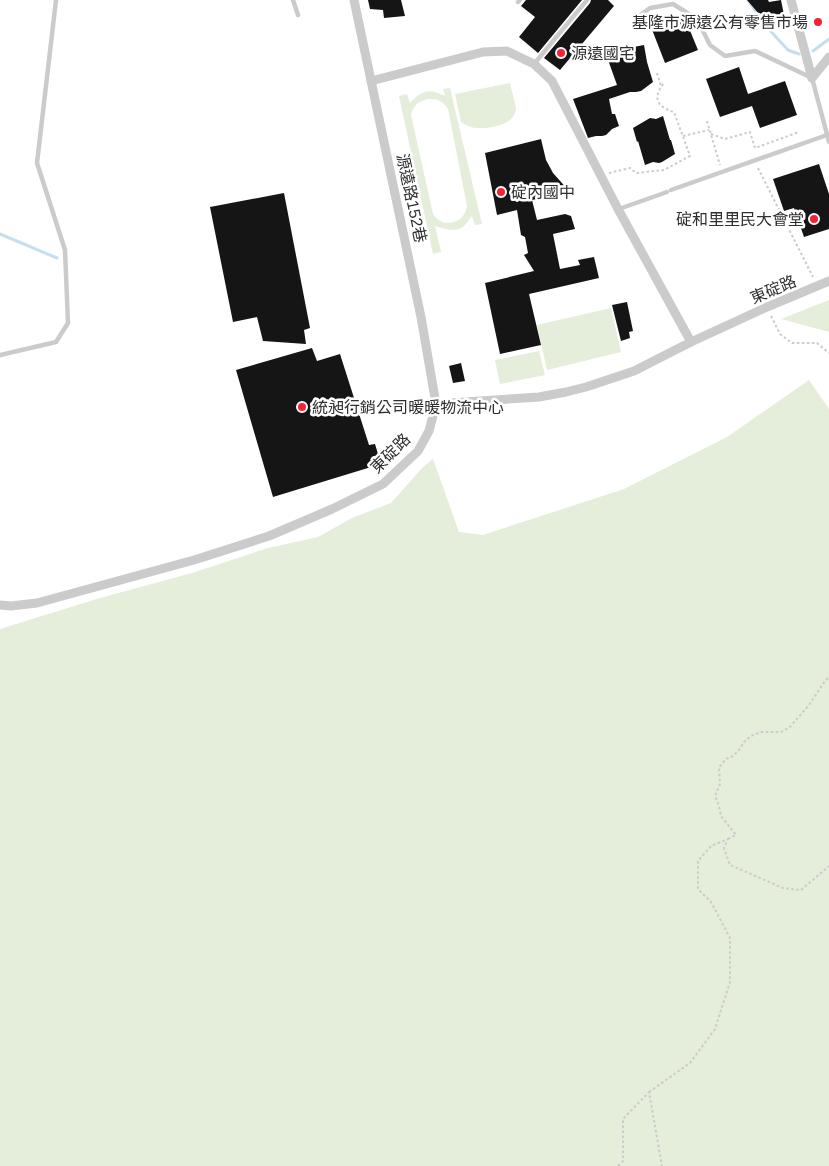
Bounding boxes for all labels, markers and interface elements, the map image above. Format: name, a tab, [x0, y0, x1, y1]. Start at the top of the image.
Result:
place label: 基隆市源遠公有零售市場	[632, 14, 808, 31]
marker: 基隆市源遠公有零售市場	[812, 16, 824, 28]
place label: 源遠國宅	[571, 45, 635, 62]
marker: 源遠國宅	[555, 47, 567, 59]
street label: 源遠路152巷	[394, 152, 429, 244]
place label: 碇內國中	[511, 184, 575, 201]
marker: 碇內國中	[495, 186, 507, 198]
place label: 碇和里里民大會堂	[676, 211, 804, 228]
marker: 碇和里里民大會堂	[808, 213, 820, 225]
street label: 東碇路	[748, 272, 799, 307]
place label: 統昶行銷公司暖暖物流中心	[312, 399, 504, 416]
marker: 統昶行銷公司暖暖物流中心	[296, 401, 308, 413]
street label: 東碇路	[367, 430, 413, 476]

